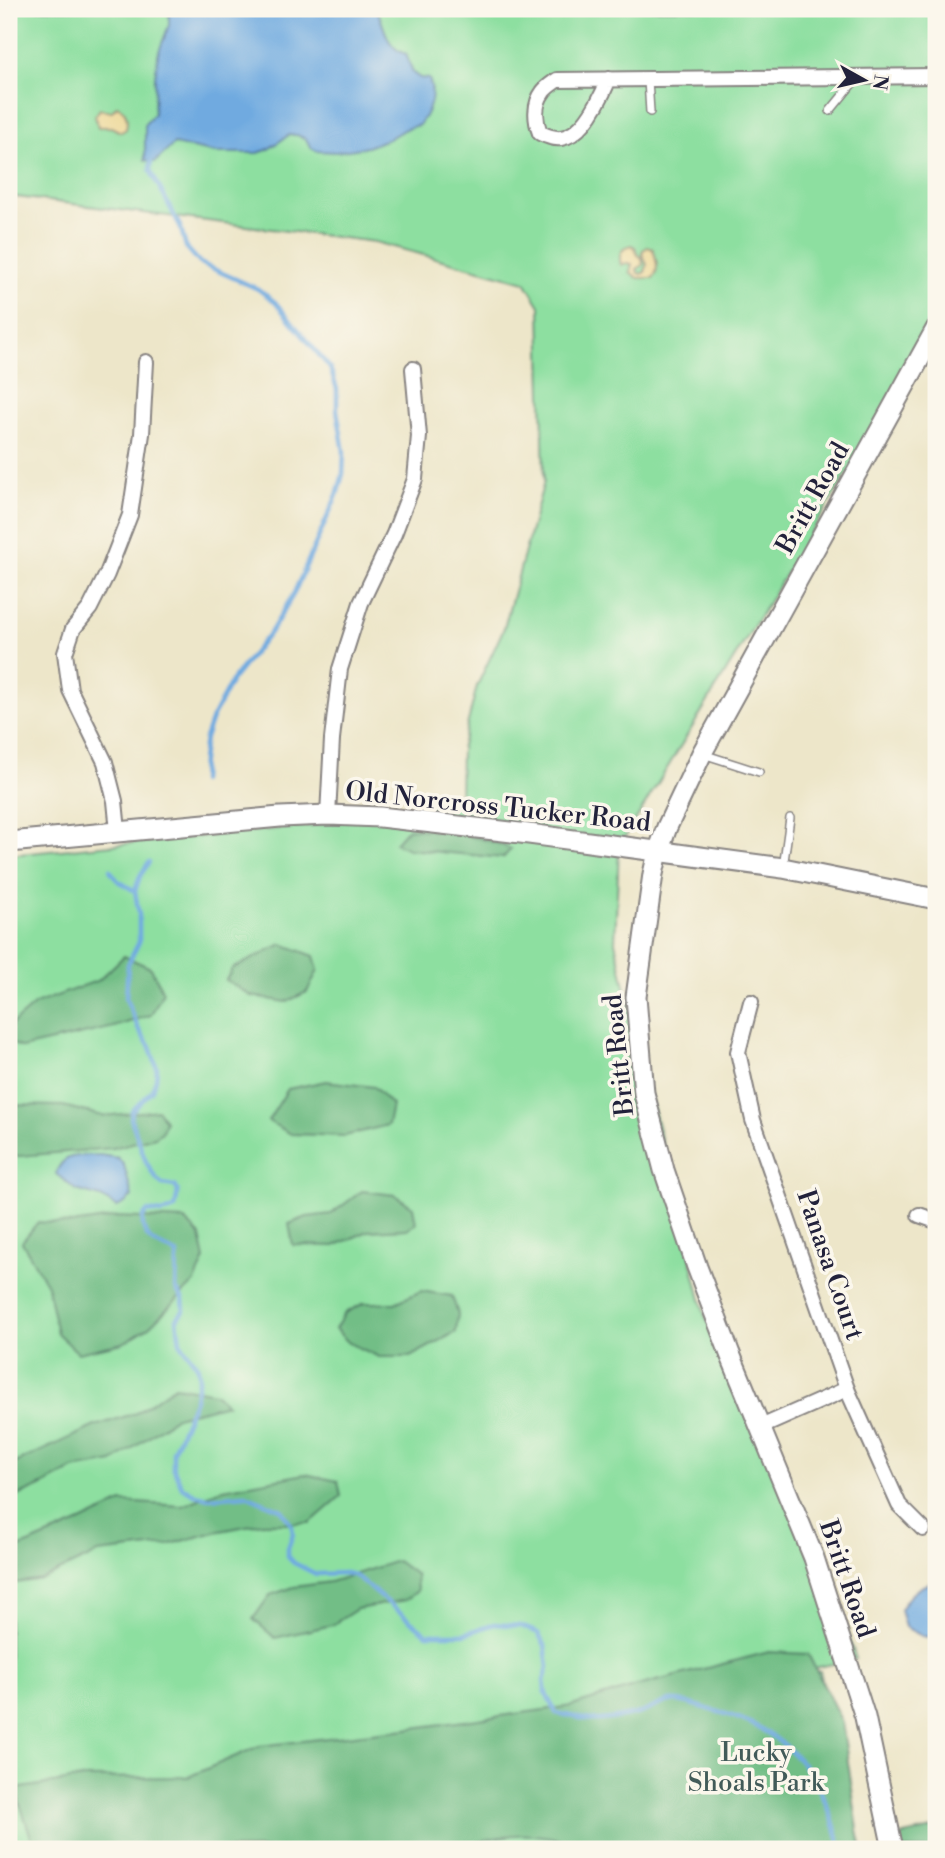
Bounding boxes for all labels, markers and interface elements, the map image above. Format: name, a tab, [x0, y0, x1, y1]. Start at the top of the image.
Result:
north arrow	[830, 46, 900, 116]
text: N	[867, 73, 893, 91]
street label: Britt Road	[769, 437, 857, 560]
street label: Old Norcross Tucker Road	[344, 775, 653, 839]
street label: Britt Road	[597, 992, 641, 1119]
street label: Panasa Court	[789, 1186, 871, 1344]
street label: Britt Road	[812, 1515, 882, 1642]
park label: Lucky Shoals Park	[688, 1737, 826, 1799]

